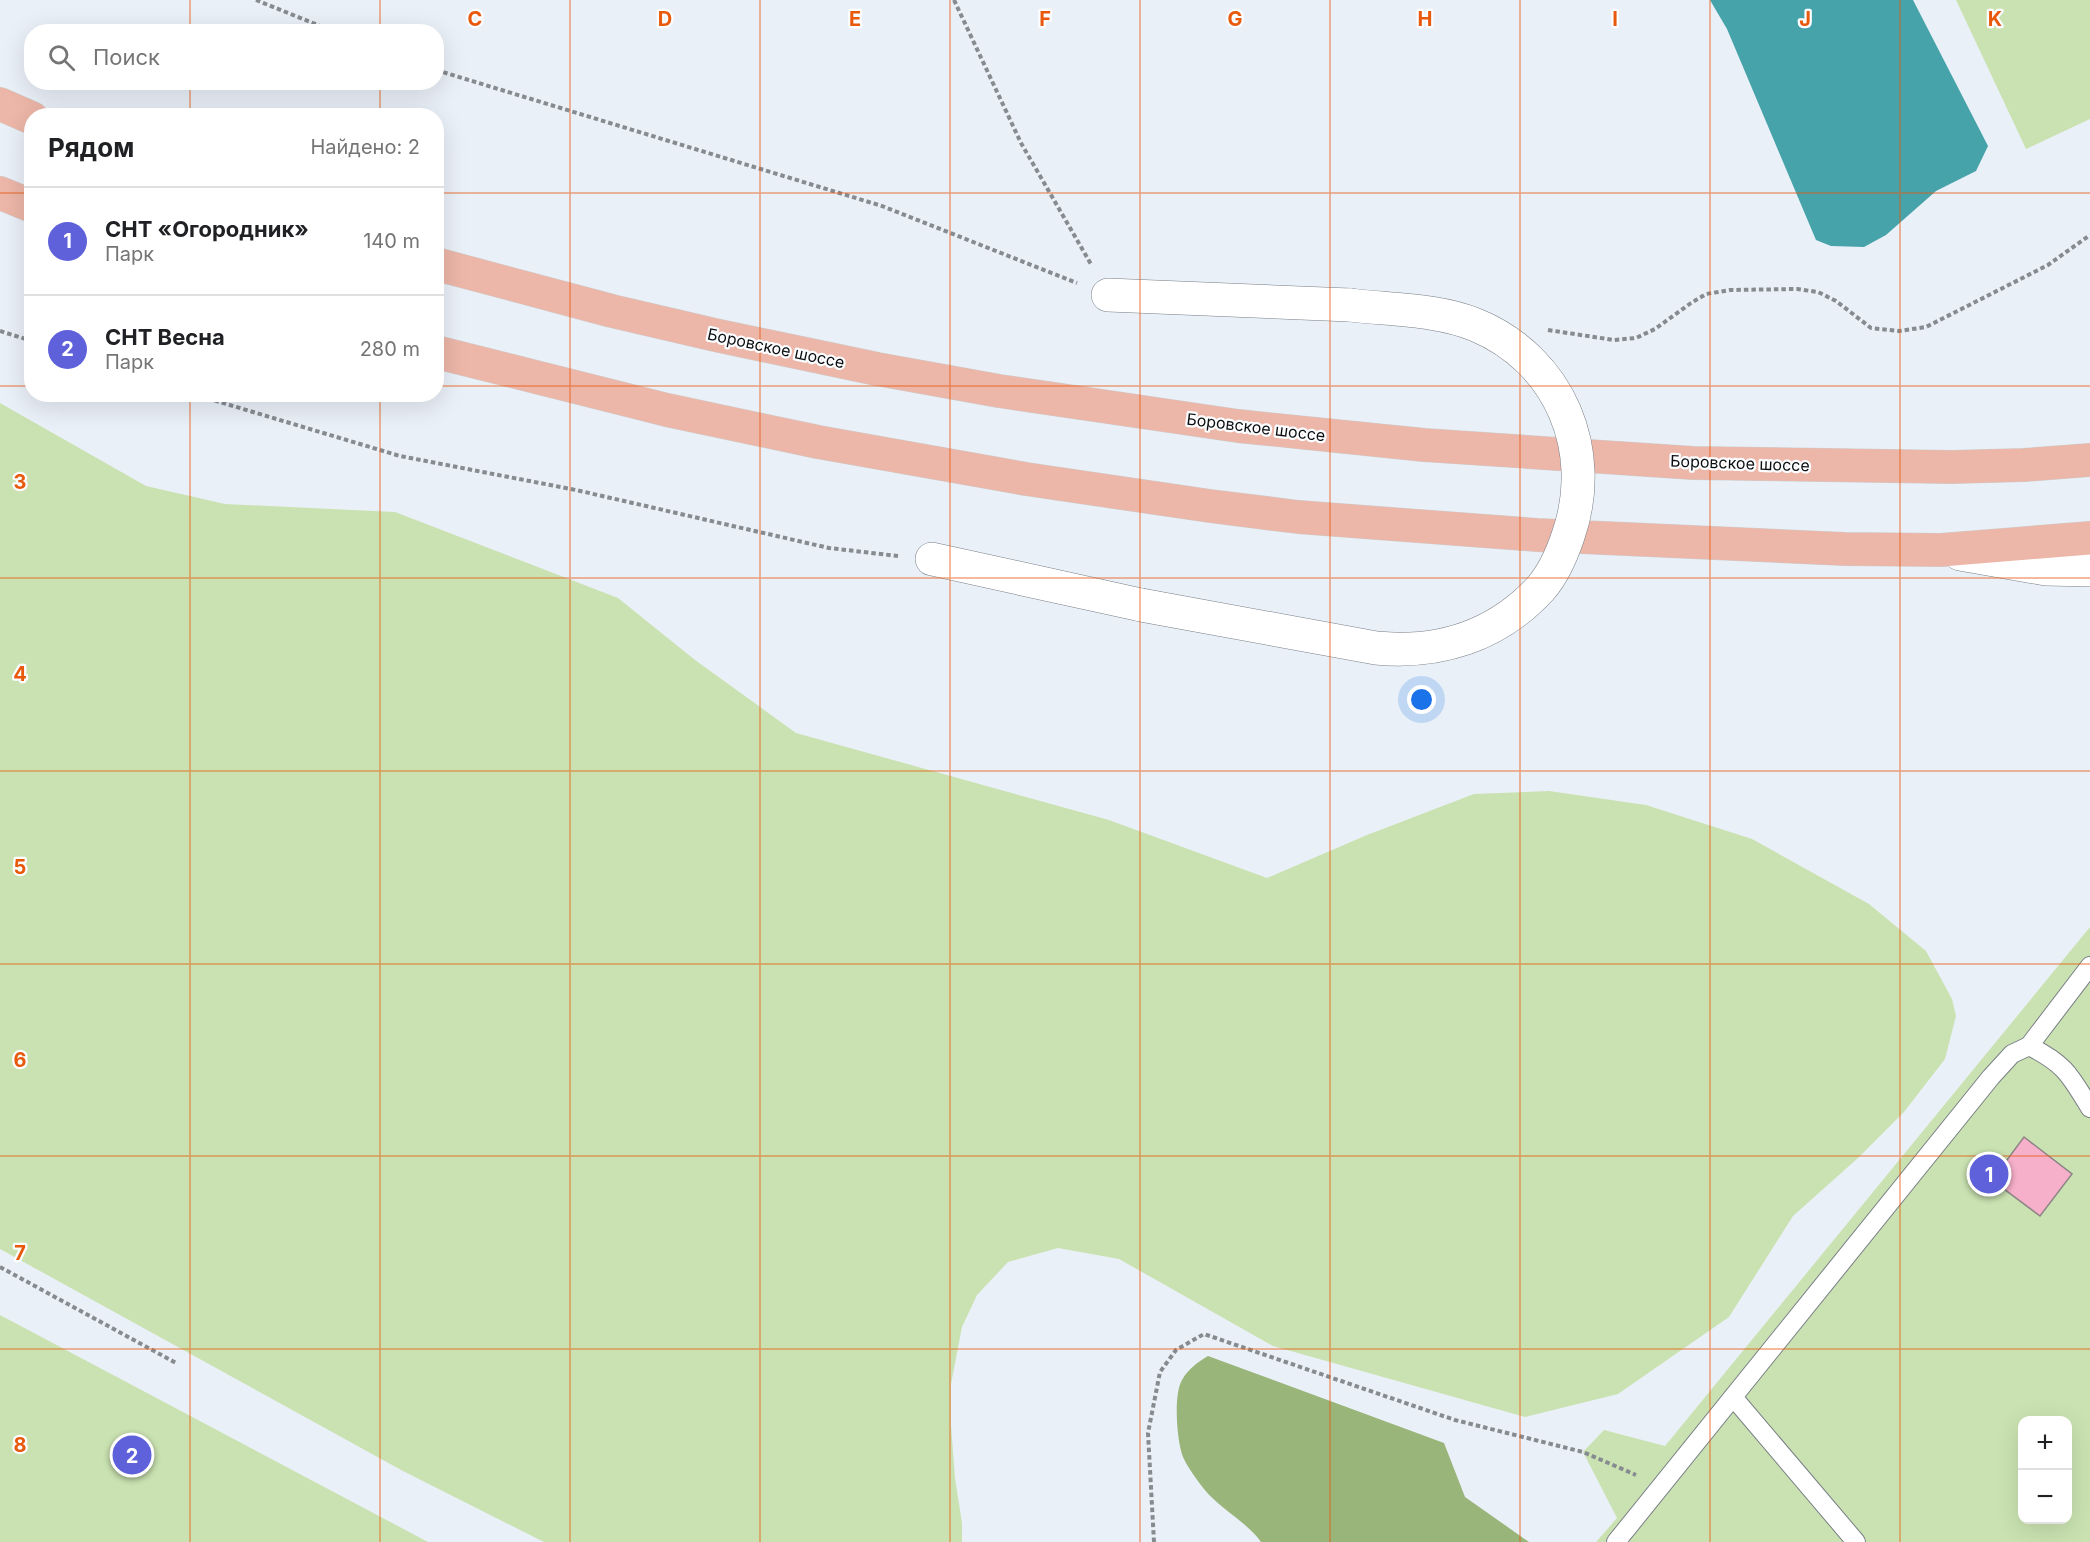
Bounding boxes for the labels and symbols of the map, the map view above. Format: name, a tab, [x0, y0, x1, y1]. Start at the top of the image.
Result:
text: C	[468, 7, 482, 31]
text: D	[658, 7, 672, 31]
text: E	[849, 7, 861, 31]
text: F	[1039, 7, 1051, 31]
text: G	[1227, 7, 1243, 31]
text: H	[1418, 7, 1432, 31]
text: I	[1612, 7, 1618, 31]
text: J	[1799, 7, 1811, 31]
text: K	[1988, 7, 2002, 31]
street label: Боровское шоссе	[706, 324, 846, 372]
street label: Боровское шоссе	[1186, 409, 1326, 445]
street label: Боровское шоссе	[1670, 451, 1810, 475]
text: 3	[14, 470, 26, 494]
text: 4	[13, 662, 27, 686]
your location	[1407, 685, 1436, 714]
text: 5	[14, 855, 26, 879]
text: 6	[14, 1048, 27, 1072]
pin: 1	[1970, 1152, 2008, 1196]
text: 7	[14, 1241, 26, 1265]
pin: 2	[112, 1432, 152, 1478]
text: 8	[13, 1433, 27, 1457]

